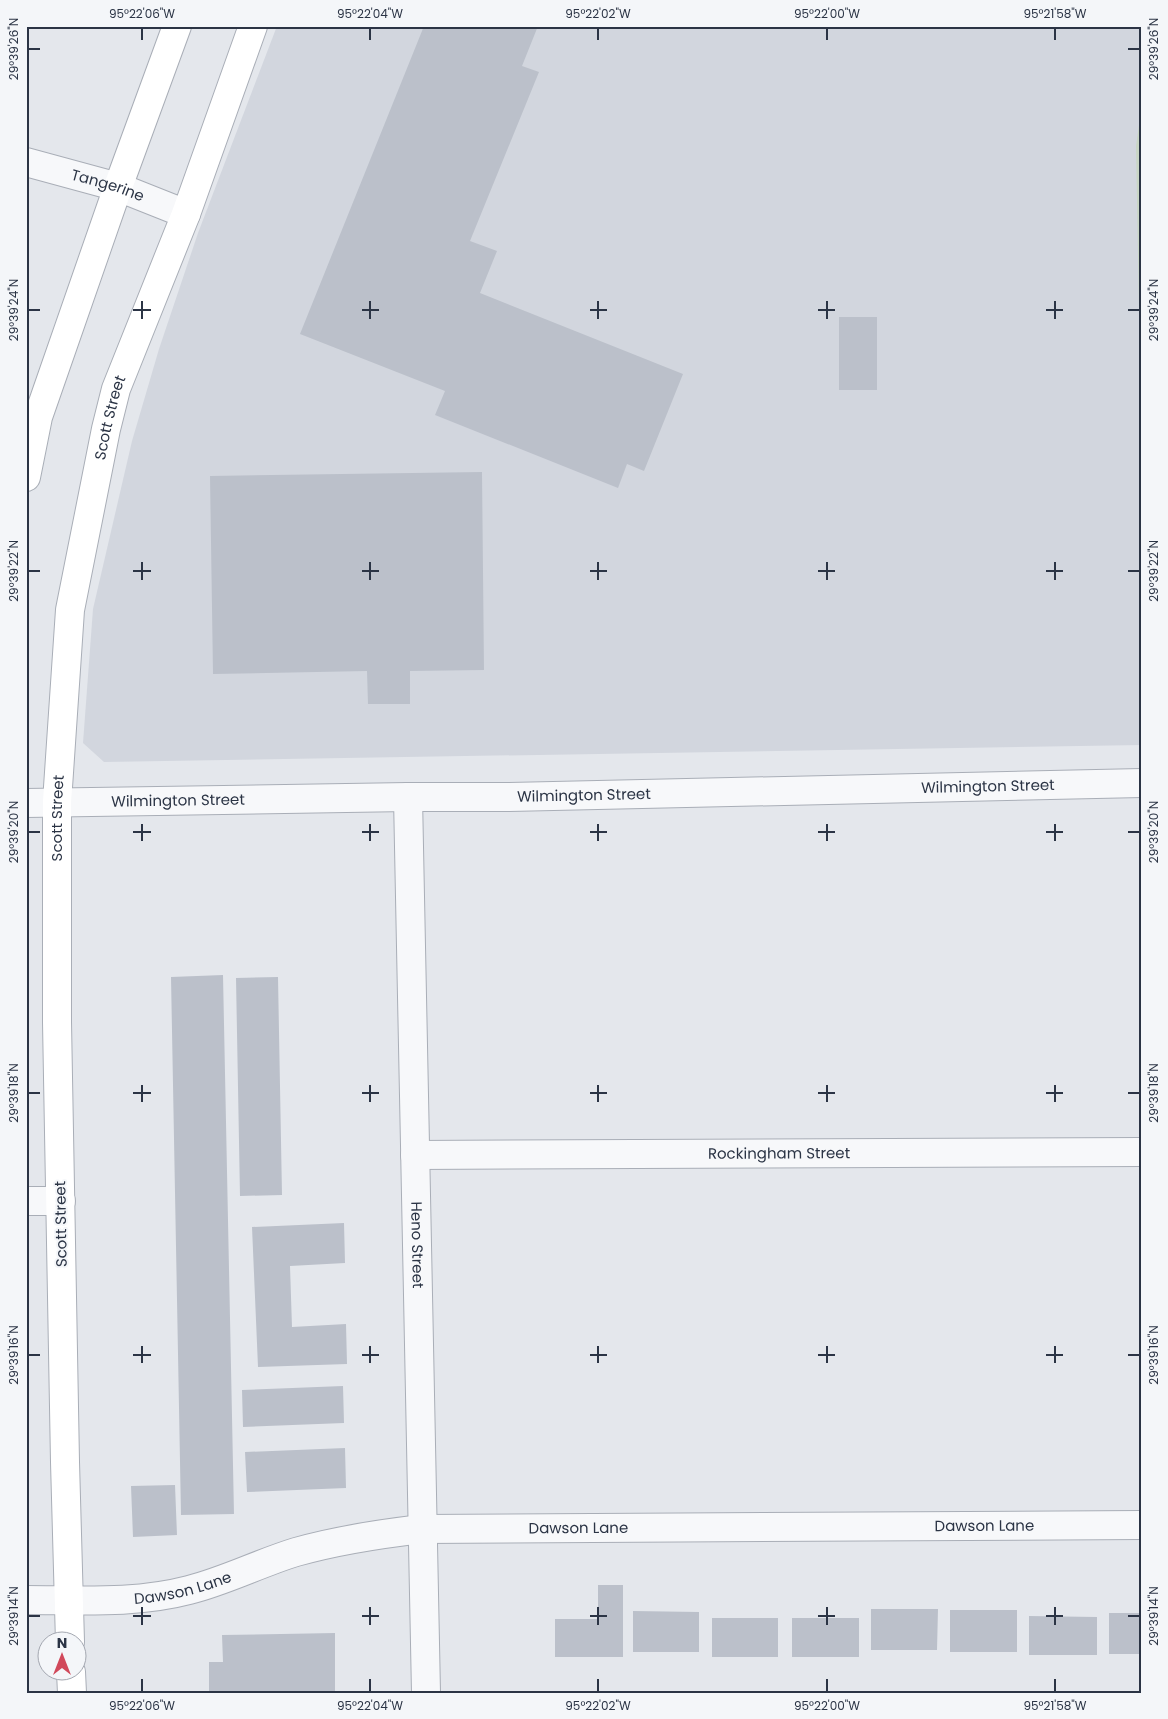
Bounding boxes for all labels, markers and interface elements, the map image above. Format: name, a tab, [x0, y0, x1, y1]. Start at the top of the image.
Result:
text: 95°22'06"W	[109, 5, 175, 22]
text: 95°22'04"W	[337, 5, 403, 22]
text: 95°22'02"W	[565, 5, 631, 22]
text: 95°22'00"W	[794, 5, 860, 22]
text: 95°21'58"W	[1024, 5, 1087, 22]
text: 29°39'26"N	[5, 18, 22, 80]
text: 29°39'26"N	[1145, 18, 1162, 80]
street label: Tangerine	[69, 164, 148, 206]
text: 29°39'24"N	[5, 279, 22, 341]
text: 29°39'24"N	[1145, 279, 1162, 341]
street label: Scott Street	[89, 372, 130, 462]
text: 29°39'22"N	[5, 540, 22, 602]
text: 29°39'22"N	[1145, 540, 1162, 602]
street label: Scott Street	[46, 774, 69, 861]
street label: Wilmington Street	[921, 774, 1055, 798]
street label: Wilmington Street	[517, 783, 651, 807]
street label: Wilmington Street	[111, 789, 245, 812]
text: 29°39'20"N	[5, 801, 22, 863]
text: 29°39'20"N	[1145, 801, 1162, 863]
text: 29°39'18"N	[5, 1063, 22, 1123]
text: 29°39'18"N	[1145, 1063, 1162, 1123]
street label: Rockingham Street	[708, 1142, 850, 1164]
street label: Scott Street	[49, 1181, 72, 1267]
street label: Heno Street	[406, 1201, 429, 1289]
text: 29°39'16"N	[5, 1325, 22, 1385]
text: 29°39'16"N	[1145, 1325, 1162, 1385]
street label: Dawson Lane	[934, 1515, 1034, 1536]
street label: Dawson Lane	[528, 1517, 628, 1538]
street label: Dawson Lane	[133, 1566, 234, 1609]
text: 29°39'14"N	[5, 1586, 22, 1646]
text: 29°39'14"N	[1145, 1586, 1162, 1646]
north arrow	[38, 1632, 88, 1682]
text: N	[57, 1633, 67, 1653]
text: 95°22'06"W	[109, 1697, 175, 1714]
text: 95°22'04"W	[337, 1697, 403, 1714]
text: 95°22'02"W	[565, 1697, 631, 1714]
text: 95°22'00"W	[794, 1697, 860, 1714]
text: 95°21'58"W	[1024, 1697, 1087, 1714]

